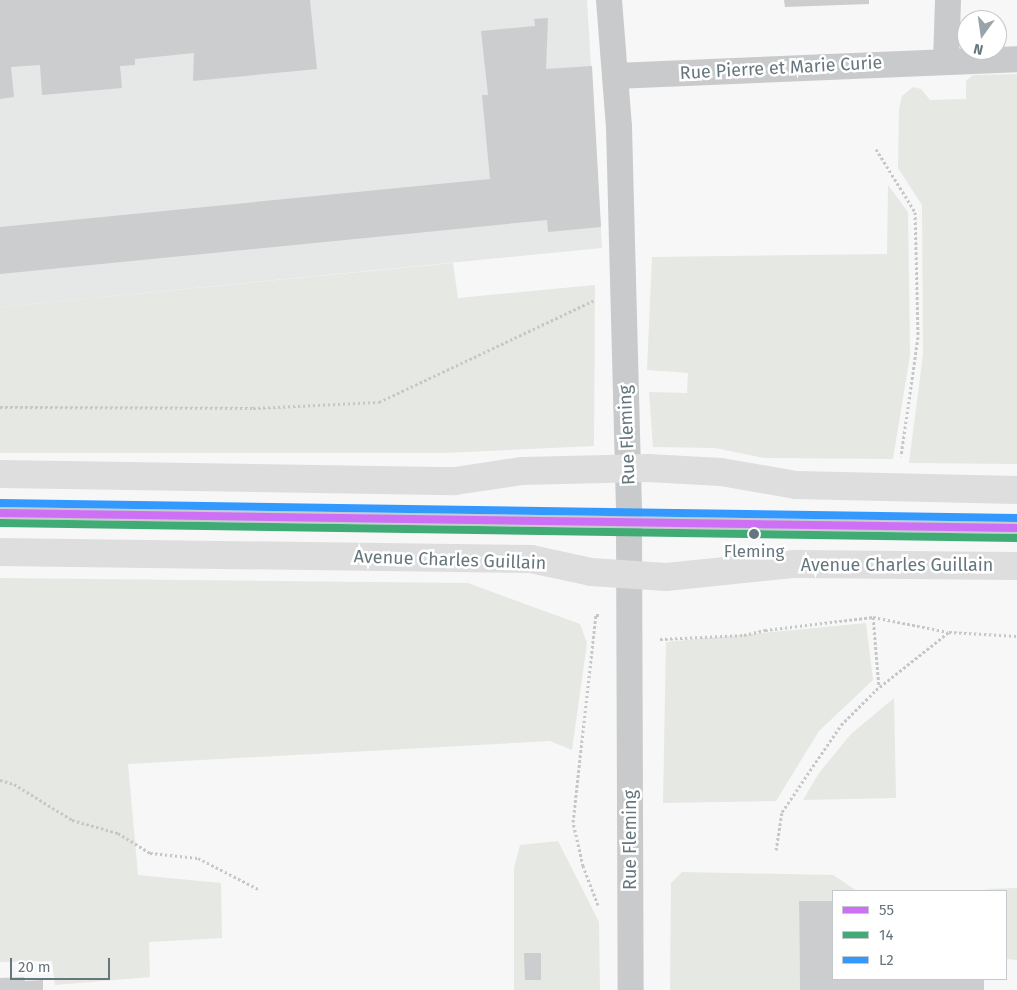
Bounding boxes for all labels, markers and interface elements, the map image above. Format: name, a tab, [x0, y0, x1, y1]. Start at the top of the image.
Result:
north arrow	[957, 10, 1007, 60]
text: N	[972, 40, 985, 58]
street label: Rue Pierre et Marie Curie	[679, 52, 883, 84]
street label: Rue Fleming	[614, 385, 640, 485]
marker: Fleming	[749, 529, 759, 539]
place label: Fleming	[724, 542, 784, 562]
street label: Avenue Charles Guillain	[353, 546, 547, 574]
street label: Avenue Charles Guillain	[801, 554, 993, 576]
street label: Rue Fleming	[619, 790, 641, 890]
legend	[832, 890, 1007, 980]
text: 55	[879, 901, 894, 919]
text: 14	[879, 926, 893, 944]
scale bar	[12, 948, 112, 980]
text: L2	[879, 951, 894, 969]
text: 20 m	[18, 958, 51, 976]

